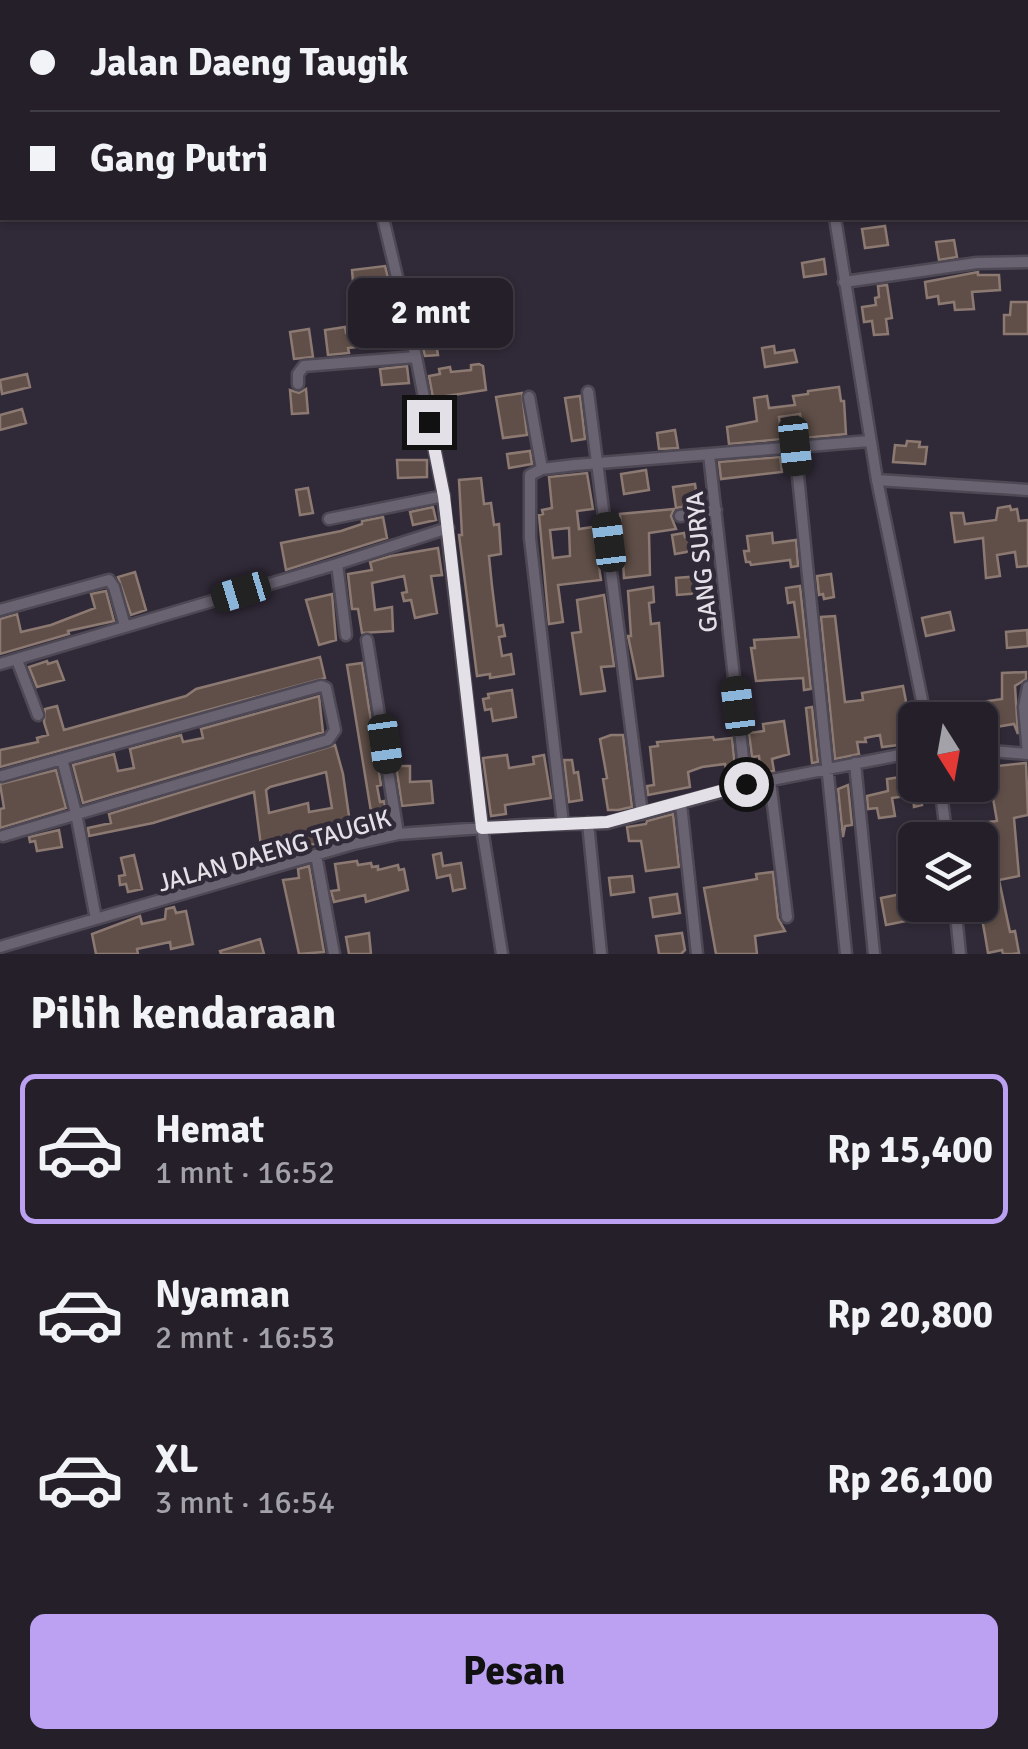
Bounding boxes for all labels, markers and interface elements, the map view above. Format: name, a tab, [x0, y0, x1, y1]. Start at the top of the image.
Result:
text: Jalan Daeng Taugik	[90, 39, 408, 86]
text: Gang Putri	[90, 135, 268, 182]
callout: 2 mnt	[346, 277, 512, 347]
text: 2 mnt	[391, 293, 470, 332]
route end	[407, 400, 452, 445]
car	[777, 415, 813, 477]
street label: GANG SURYA	[679, 490, 724, 634]
car	[590, 510, 628, 574]
car	[208, 569, 274, 615]
car	[719, 674, 757, 738]
north arrow	[898, 702, 998, 802]
map controls	[898, 702, 998, 922]
car	[366, 712, 404, 776]
route start	[724, 762, 769, 807]
street label: JALAN DAENG TAUGIK	[154, 802, 394, 899]
button: layers	[898, 822, 998, 922]
text: Pilih kendaraan	[30, 986, 336, 1041]
icon: car	[35, 1104, 125, 1194]
text: Hemat	[155, 1106, 264, 1153]
text: Rp 15,400	[827, 1126, 993, 1173]
text: 1 mnt · 16:52	[155, 1153, 335, 1192]
icon: car	[35, 1269, 125, 1359]
text: Nyaman	[155, 1271, 290, 1318]
text: Rp 20,800	[827, 1291, 993, 1338]
text: 2 mnt · 16:53	[155, 1318, 335, 1357]
icon: car	[35, 1434, 125, 1524]
text: XL	[155, 1436, 198, 1483]
text: Rp 26,100	[827, 1456, 993, 1503]
text: 3 mnt · 16:54	[155, 1483, 335, 1522]
button: Pesan	[30, 1614, 998, 1729]

